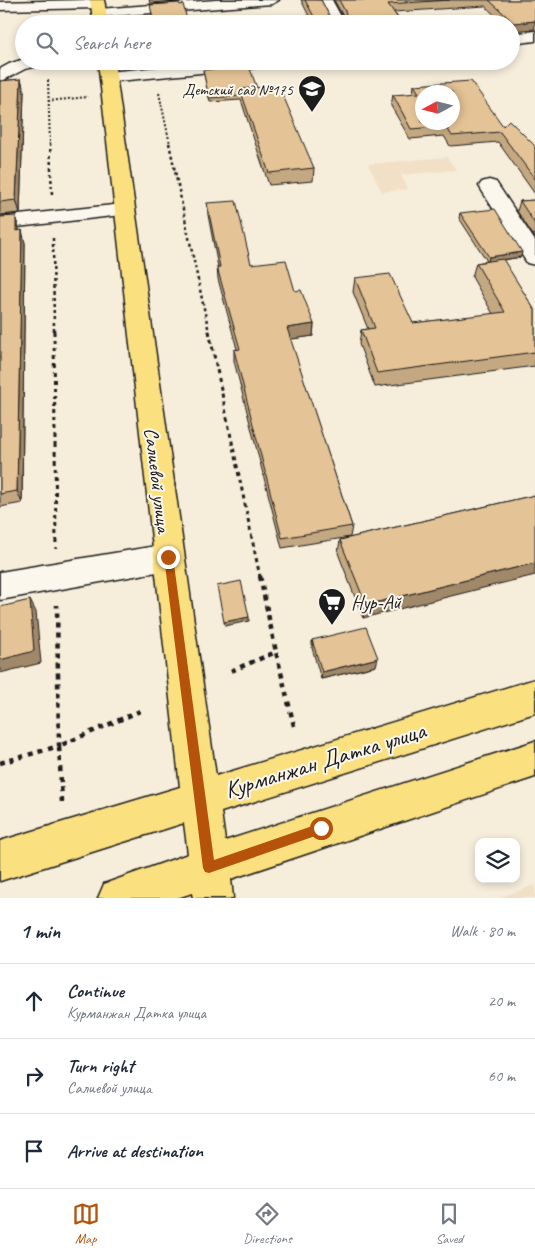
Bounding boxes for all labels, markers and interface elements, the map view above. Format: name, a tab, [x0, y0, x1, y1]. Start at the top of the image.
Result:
search box	[15, 15, 520, 70]
icon: search	[33, 29, 61, 57]
text: Search here	[73, 31, 150, 55]
school or university icon: Детский сад №175	[297, 74, 327, 113]
place label: Детский сад №175	[183, 80, 294, 100]
north arrow	[415, 85, 460, 130]
street label: Салиевой улица	[139, 426, 177, 536]
route end	[157, 546, 180, 569]
supermarket icon: Нур-Ай	[317, 587, 347, 626]
place label: Нур-Ай	[351, 590, 403, 615]
street label: Курманжан Датка улица	[221, 715, 430, 805]
route start	[310, 817, 333, 840]
map controls	[475, 838, 520, 883]
button: layers	[475, 838, 520, 883]
text: 1 min	[20, 918, 60, 944]
text: Walk · 80 m	[450, 921, 515, 941]
text: Continue	[67, 979, 124, 1003]
icon: ahead	[20, 987, 48, 1015]
text: 20 m	[488, 991, 515, 1011]
text: Курманжан Датка улица	[67, 1003, 206, 1023]
text: Turn right	[67, 1054, 134, 1078]
icon: right	[20, 1062, 48, 1090]
text: 60 m	[488, 1066, 515, 1086]
text: Салиевой улица	[67, 1078, 152, 1098]
icon: arrive	[20, 1137, 48, 1165]
text: Arrive at destination	[67, 1139, 203, 1163]
tab: Map	[72, 1200, 100, 1247]
tab: Directions	[243, 1200, 292, 1247]
tab: Saved	[435, 1200, 463, 1247]

